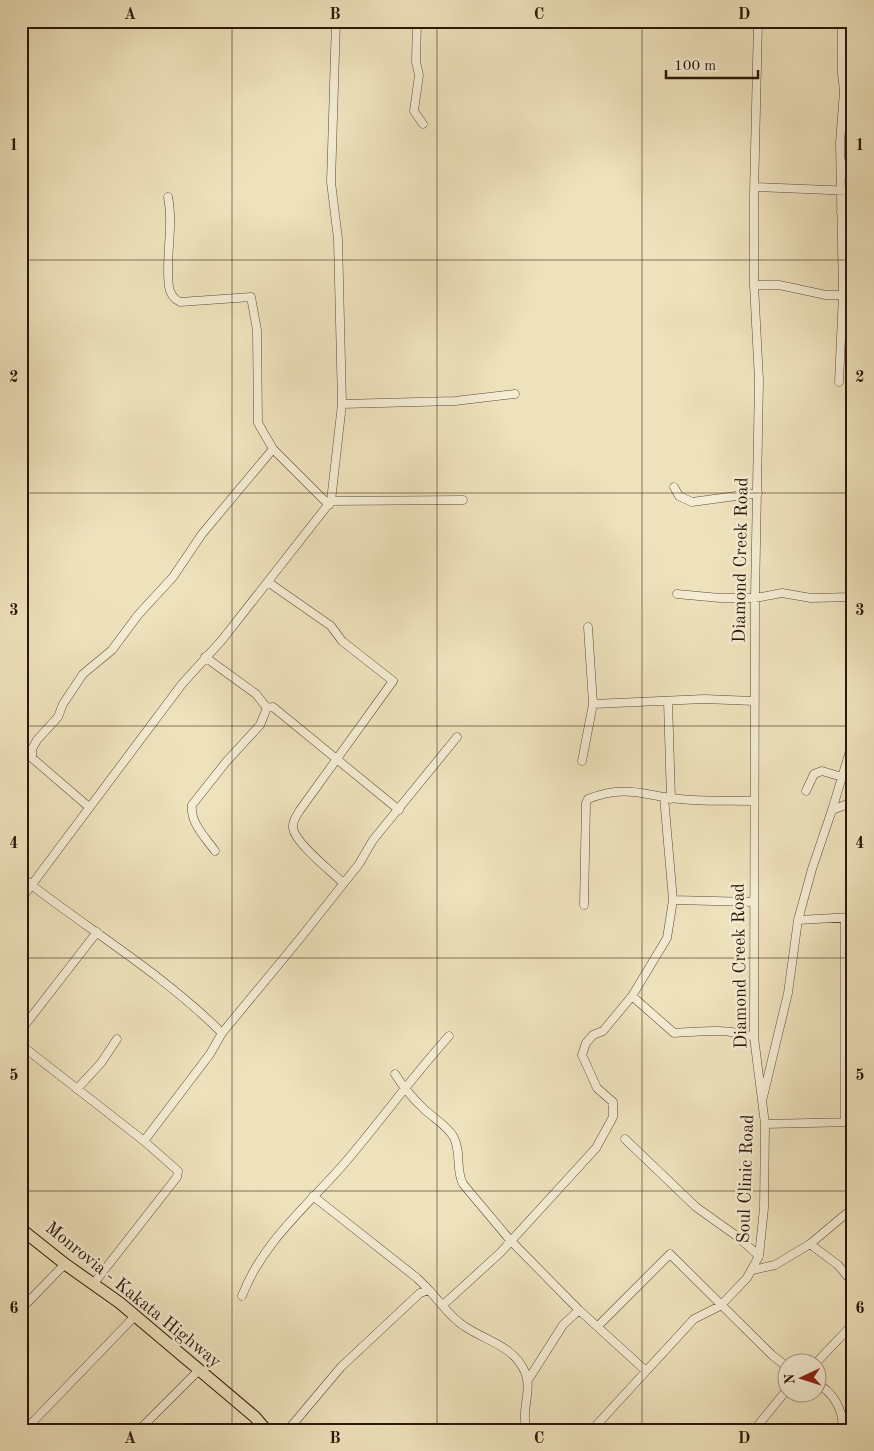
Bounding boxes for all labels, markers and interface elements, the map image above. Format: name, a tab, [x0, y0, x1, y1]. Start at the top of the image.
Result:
text: A	[124, 7, 136, 23]
text: B	[329, 7, 341, 23]
text: C	[534, 7, 544, 23]
text: D	[738, 7, 750, 23]
scale bar	[666, 48, 759, 80]
text: 100 m	[674, 59, 716, 74]
text: 1	[9, 138, 19, 154]
text: 1	[855, 138, 865, 154]
text: 2	[9, 370, 19, 386]
text: 2	[855, 370, 865, 386]
street label: Diamond Creek Road	[731, 477, 751, 643]
text: 3	[9, 603, 19, 619]
text: 3	[855, 603, 865, 619]
text: 4	[9, 836, 19, 852]
text: 4	[855, 836, 865, 852]
street label: Diamond Creek Road	[730, 883, 750, 1049]
text: 5	[9, 1068, 19, 1084]
text: 5	[855, 1068, 865, 1084]
street label: Soul Clinic Road	[735, 1114, 757, 1244]
street label: Monrovia - Kakata Highway	[42, 1219, 225, 1372]
text: 6	[9, 1301, 19, 1317]
text: 6	[855, 1301, 865, 1317]
north arrow	[776, 1354, 826, 1404]
text: N	[783, 1373, 797, 1385]
text: A	[124, 1431, 136, 1447]
text: B	[329, 1431, 341, 1447]
text: C	[534, 1431, 544, 1447]
text: D	[738, 1431, 750, 1447]

